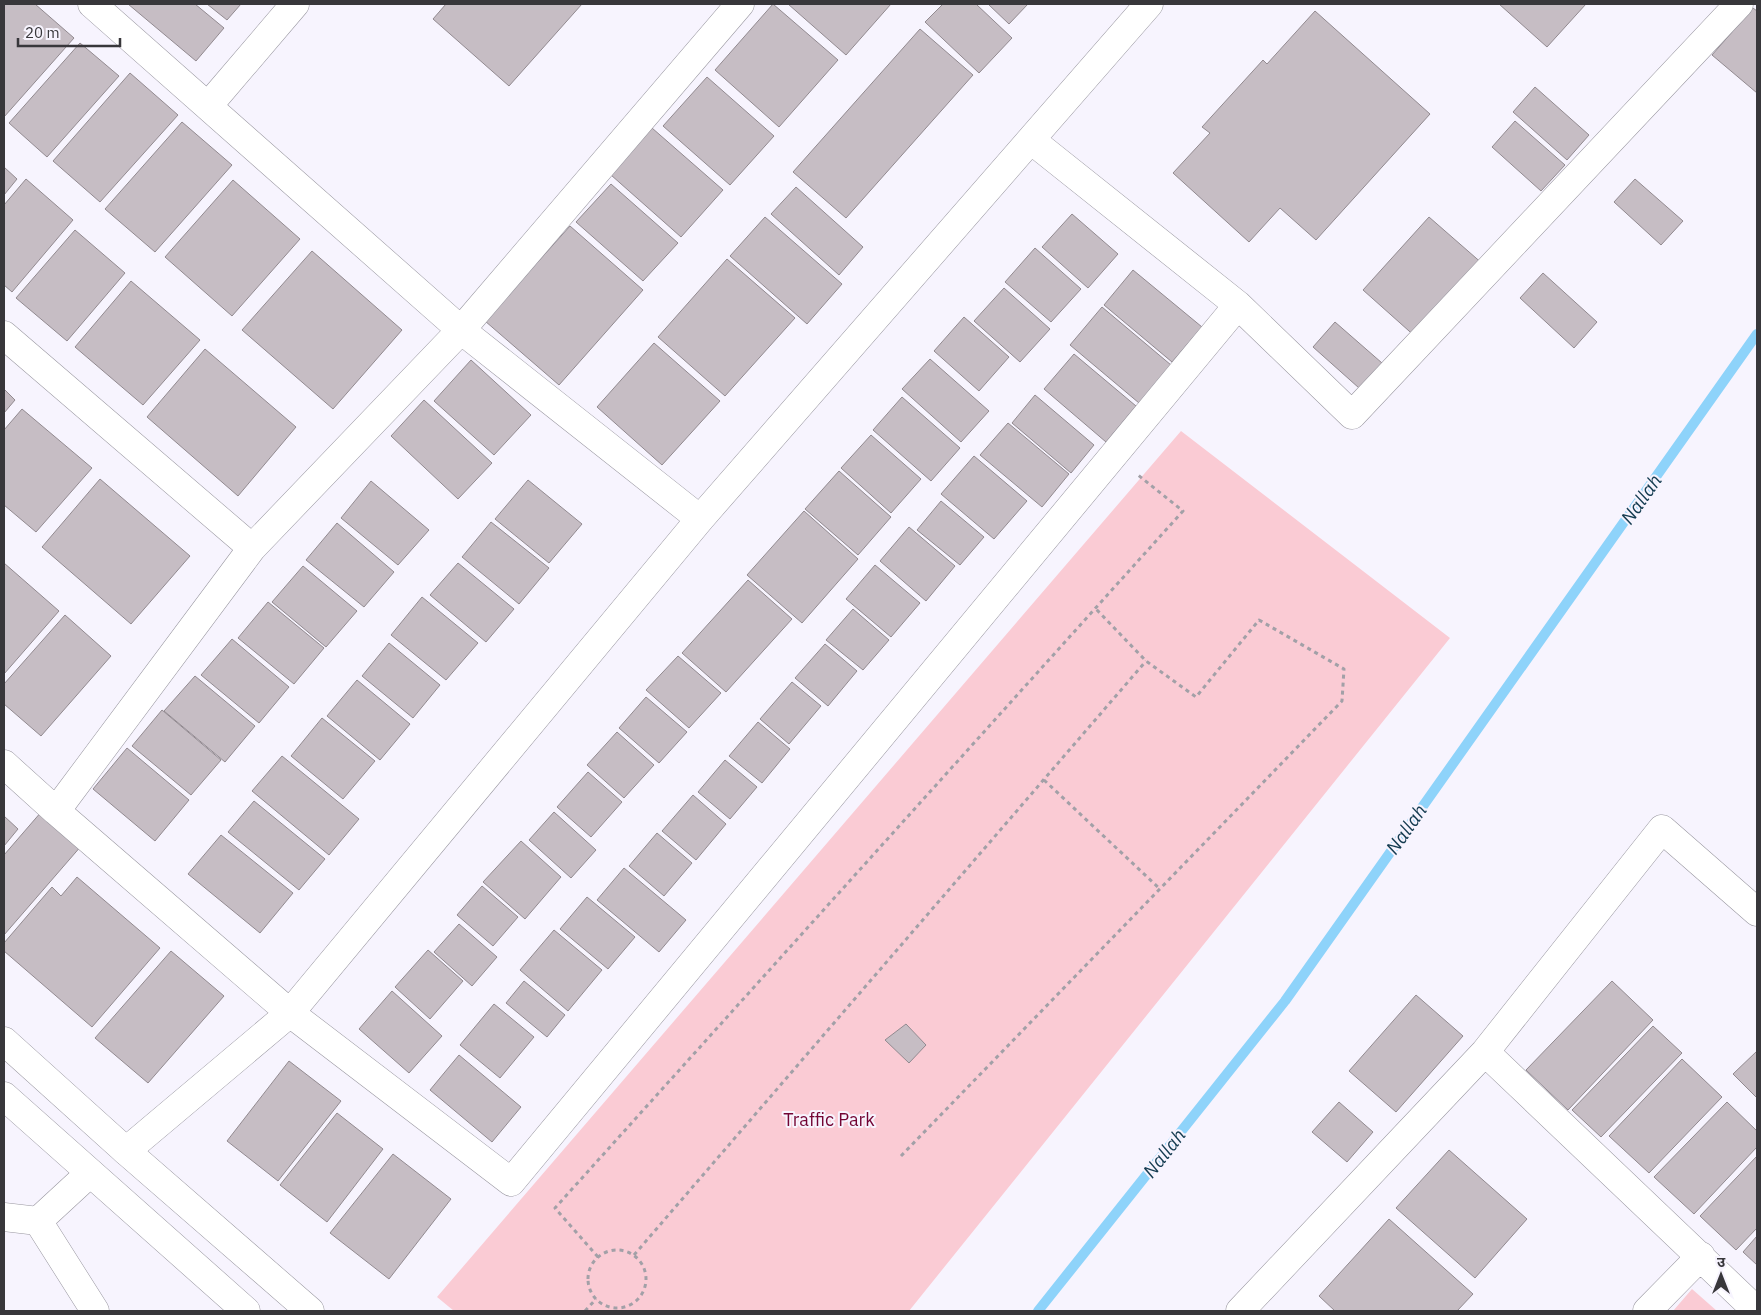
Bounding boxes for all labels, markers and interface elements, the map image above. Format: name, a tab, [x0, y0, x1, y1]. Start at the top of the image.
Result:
scale bar	[18, 15, 120, 47]
text: 20 m	[25, 23, 60, 42]
water label: Nallah	[1615, 469, 1667, 529]
water label: Nallah	[1380, 799, 1432, 859]
park label: Traffic Park	[783, 1108, 875, 1131]
water label: Nallah	[1137, 1124, 1191, 1182]
north arrow	[1696, 1250, 1746, 1300]
text: उ	[1717, 1253, 1726, 1271]

